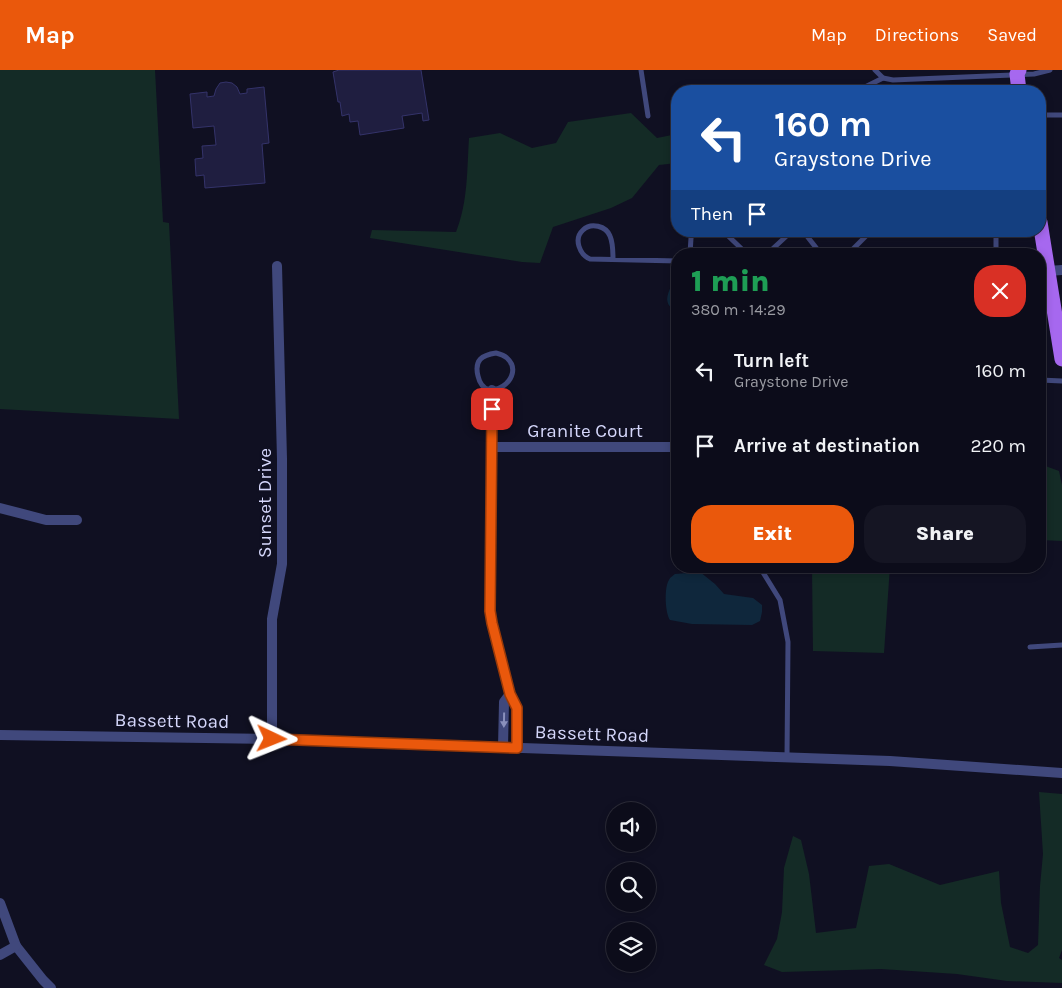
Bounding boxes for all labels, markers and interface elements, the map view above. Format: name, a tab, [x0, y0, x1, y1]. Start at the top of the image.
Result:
text: Map	[25, 21, 75, 49]
text: Map	[811, 24, 847, 46]
text: Directions	[875, 24, 959, 46]
text: Saved	[987, 24, 1037, 46]
text: 160 m	[774, 104, 872, 145]
icon: left	[691, 105, 756, 170]
text: Graystone Drive	[774, 146, 932, 172]
icon: arrive	[743, 200, 771, 228]
text: Then	[691, 203, 733, 225]
text: 1 min	[691, 263, 770, 299]
button: close	[974, 265, 1026, 317]
text: 380 m · 14:29	[691, 300, 785, 319]
text: Turn left	[734, 350, 809, 372]
icon: left	[691, 357, 719, 385]
text: 160 m	[975, 360, 1026, 382]
text: Graystone Drive	[734, 372, 849, 391]
pin	[471, 388, 513, 430]
icon: arrive	[478, 395, 506, 423]
street label: Granite Court	[527, 420, 643, 442]
icon: arrive	[691, 432, 719, 460]
text: Arrive at destination	[734, 435, 920, 457]
text: 220 m	[970, 435, 1026, 457]
street label: Sunset Drive	[254, 448, 276, 558]
button: Exit	[691, 505, 854, 563]
button: Share	[864, 505, 1026, 563]
street label: Bassett Road	[115, 709, 229, 733]
position arrow	[245, 712, 297, 764]
one-way arrow	[500, 712, 508, 728]
street label: Bassett Road	[534, 721, 650, 747]
map controls	[606, 802, 656, 972]
button: sound	[606, 802, 656, 852]
button: search	[606, 862, 656, 912]
button: layers	[606, 922, 656, 972]

